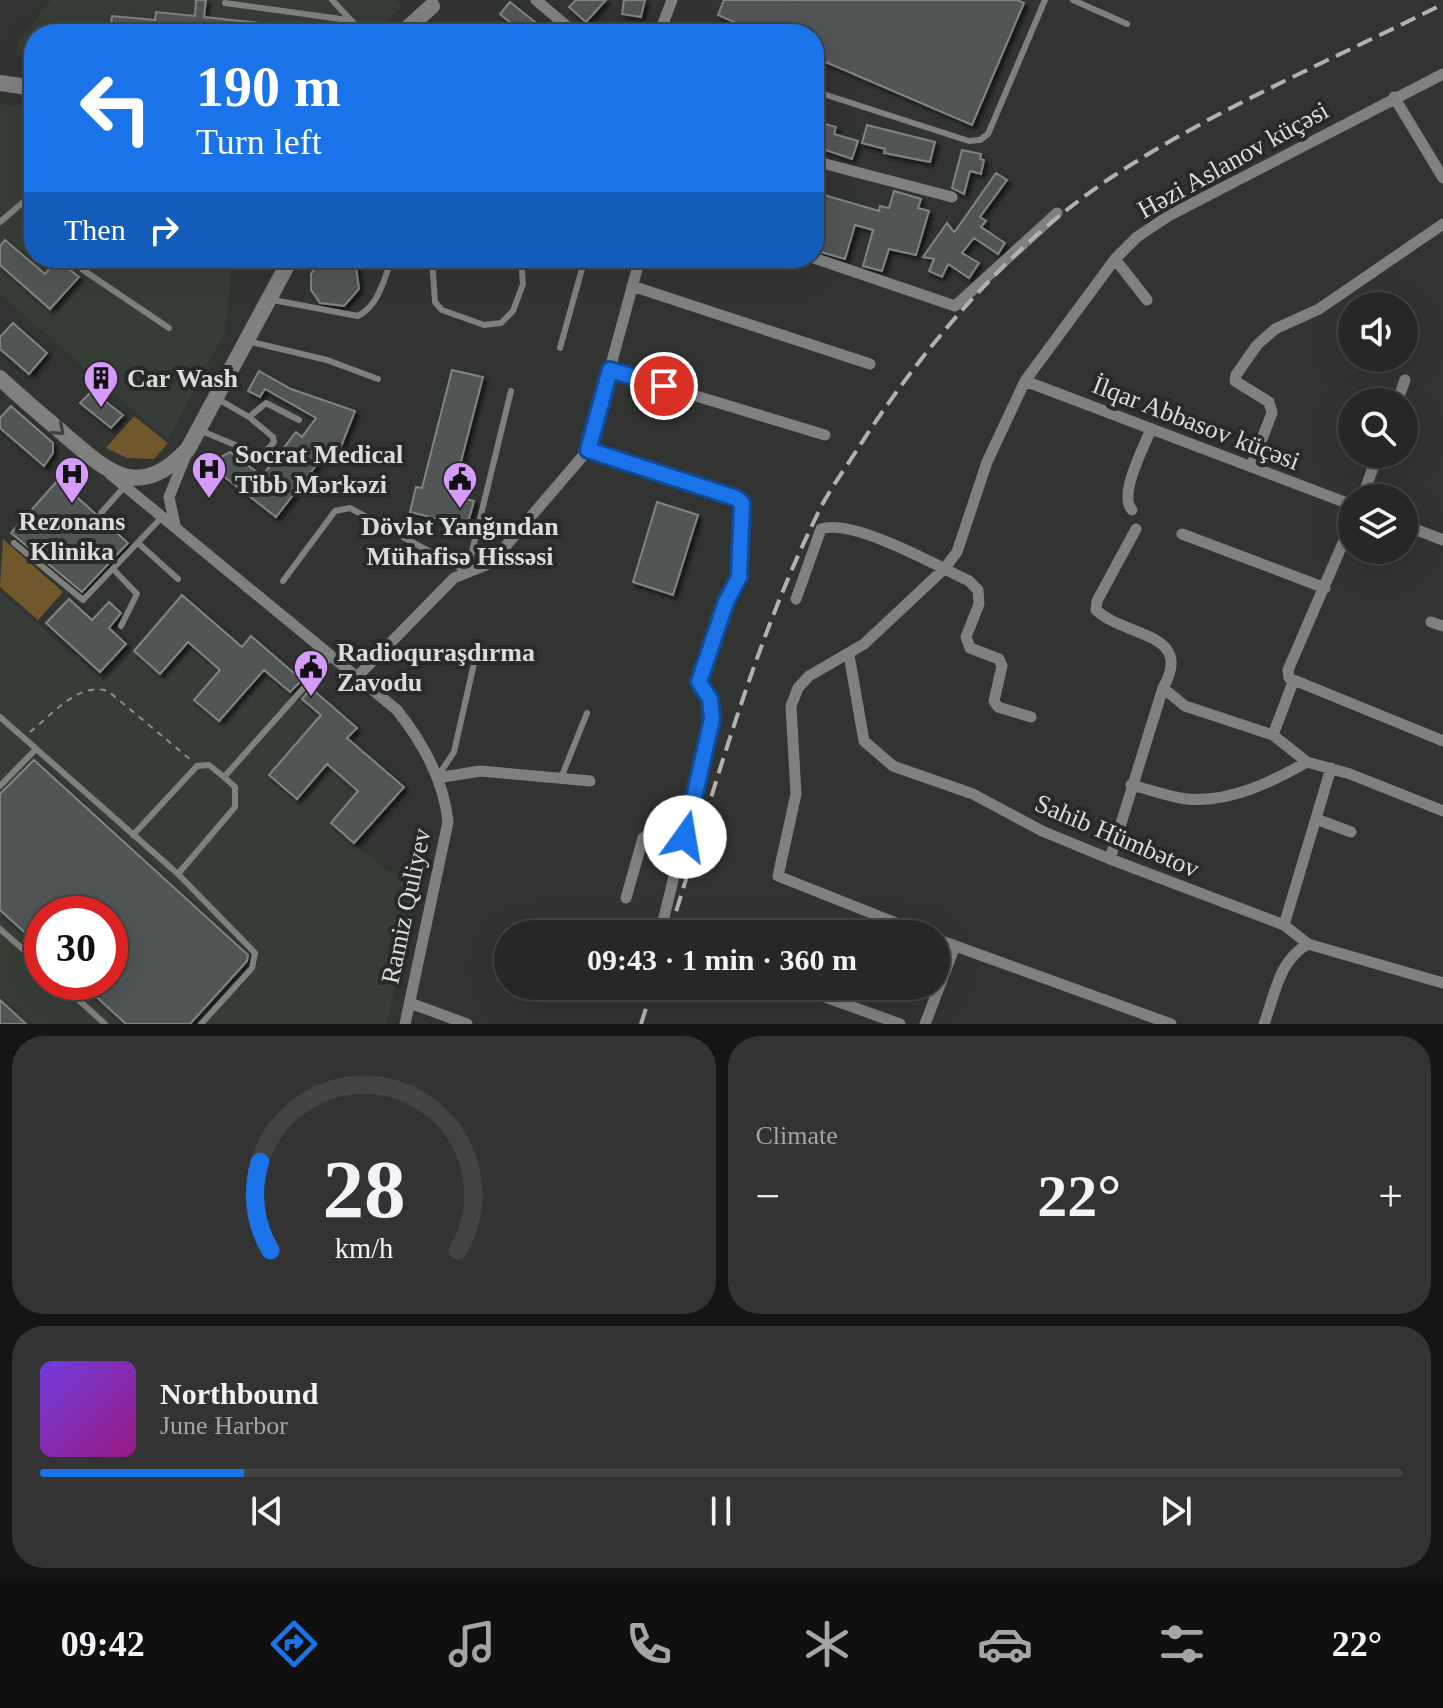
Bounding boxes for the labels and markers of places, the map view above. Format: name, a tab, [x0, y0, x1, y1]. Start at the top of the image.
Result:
pin	[630, 352, 698, 420]
building icon: Car Wash	[82, 359, 120, 409]
place label: Car Wash	[127, 364, 239, 393]
place label: Socrat Medical Tibb Mərkəzi	[235, 440, 403, 499]
hospital icon: Socrat Medical Tibb Mərkəzi	[190, 450, 228, 500]
hospital icon: Rezonans Klinika	[53, 455, 91, 505]
public building icon: Dövlət Yanğından Mühafisə Hissəsi	[441, 460, 479, 510]
place label: Rezonans Klinika	[19, 507, 125, 566]
place label: Dövlət Yanğından Mühafisə Hissəsi	[361, 512, 559, 571]
place label: Radioquraşdırma Zavodu	[337, 638, 535, 697]
public building icon: Radioquraşdırma Zavodu	[292, 648, 330, 698]

